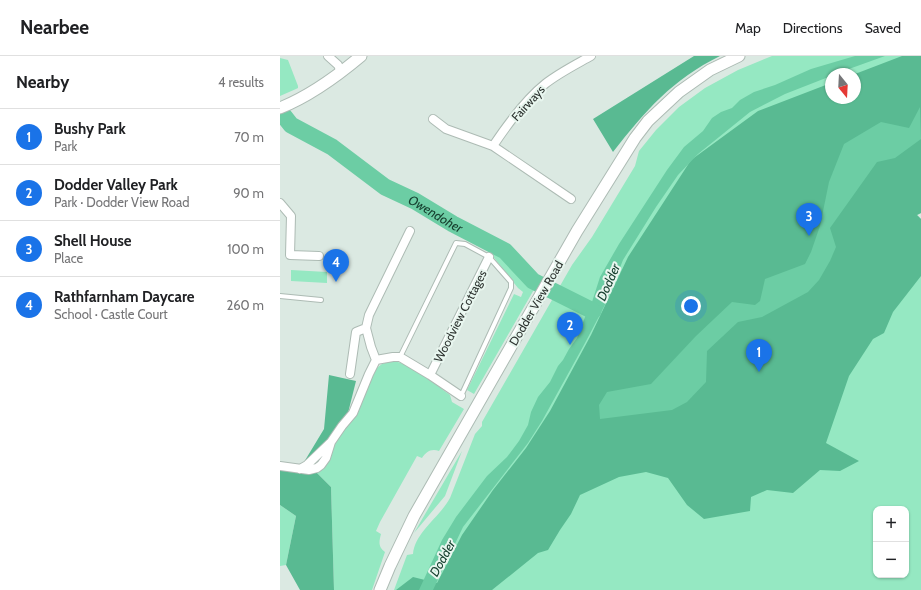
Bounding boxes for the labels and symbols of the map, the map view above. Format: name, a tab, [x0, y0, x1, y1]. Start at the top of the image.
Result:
north arrow	[825, 68, 861, 104]
street label: Fairways	[508, 82, 548, 124]
water label: Owendoher	[406, 191, 466, 236]
pin: 3	[796, 203, 822, 236]
pin: 4	[323, 249, 349, 282]
street label: Dodder View Road	[506, 258, 566, 348]
water label: Dodder	[593, 260, 624, 303]
street label: Woodview Cottages	[430, 267, 490, 365]
your location	[681, 296, 701, 316]
pin: 2	[557, 312, 583, 345]
pin: 1	[746, 339, 772, 372]
water label: Dodder	[426, 536, 459, 579]

